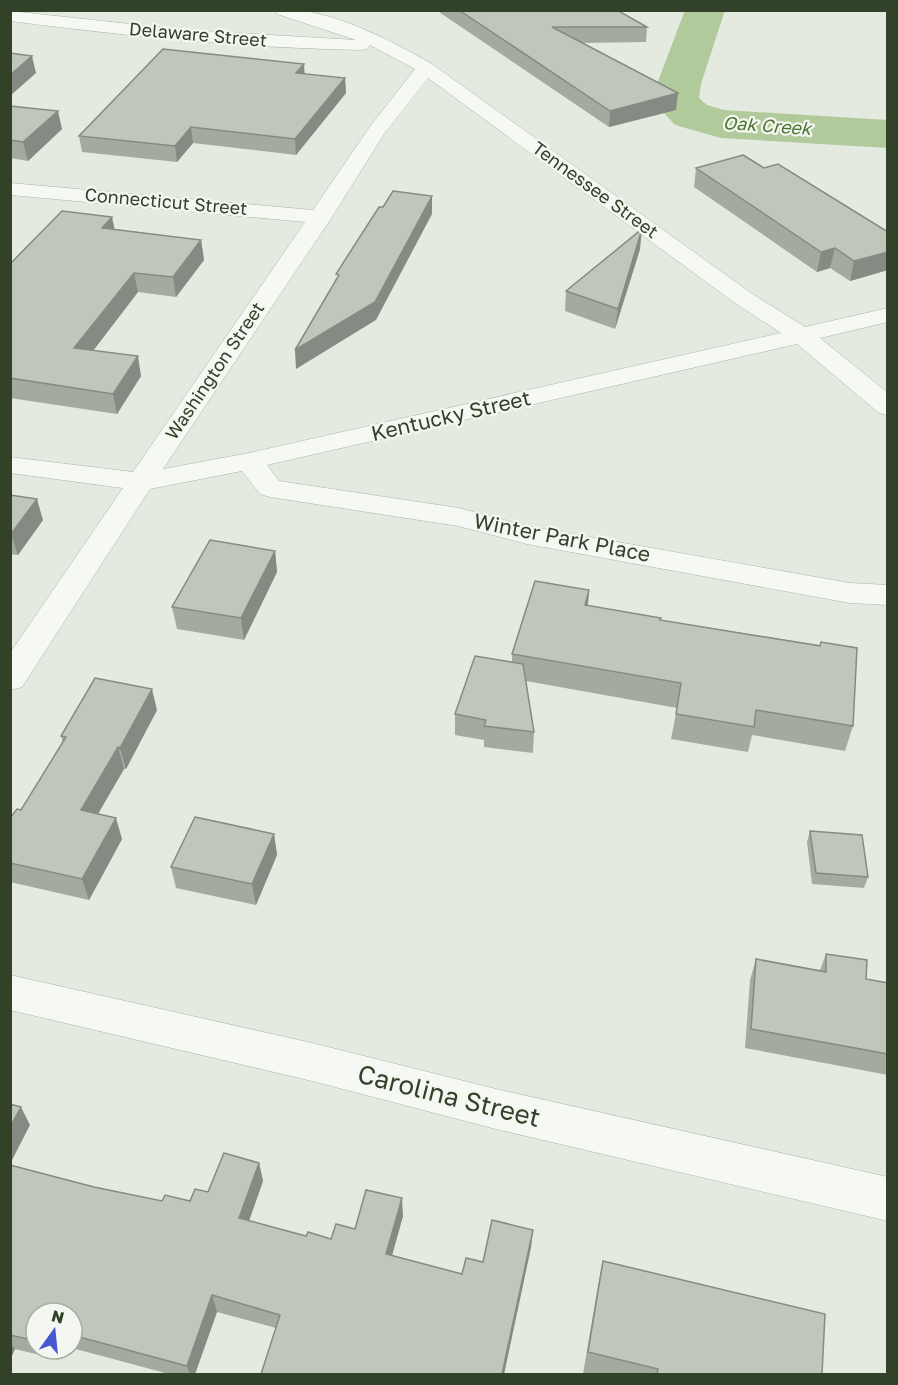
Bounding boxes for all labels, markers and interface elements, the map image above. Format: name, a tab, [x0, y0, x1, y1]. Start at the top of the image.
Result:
street label: Delaware Street	[128, 17, 268, 51]
water label: Oak Creek	[722, 111, 814, 139]
street label: Tennessee Street	[528, 136, 663, 242]
street label: Connecticut Street	[84, 183, 248, 219]
street label: Washington Street	[160, 297, 268, 443]
street label: Kentucky Street	[369, 384, 533, 446]
street label: Winter Park Place	[472, 507, 653, 567]
street label: Carolina Street	[355, 1058, 544, 1133]
north arrow	[24, 1301, 84, 1361]
text: N	[49, 1305, 66, 1328]

